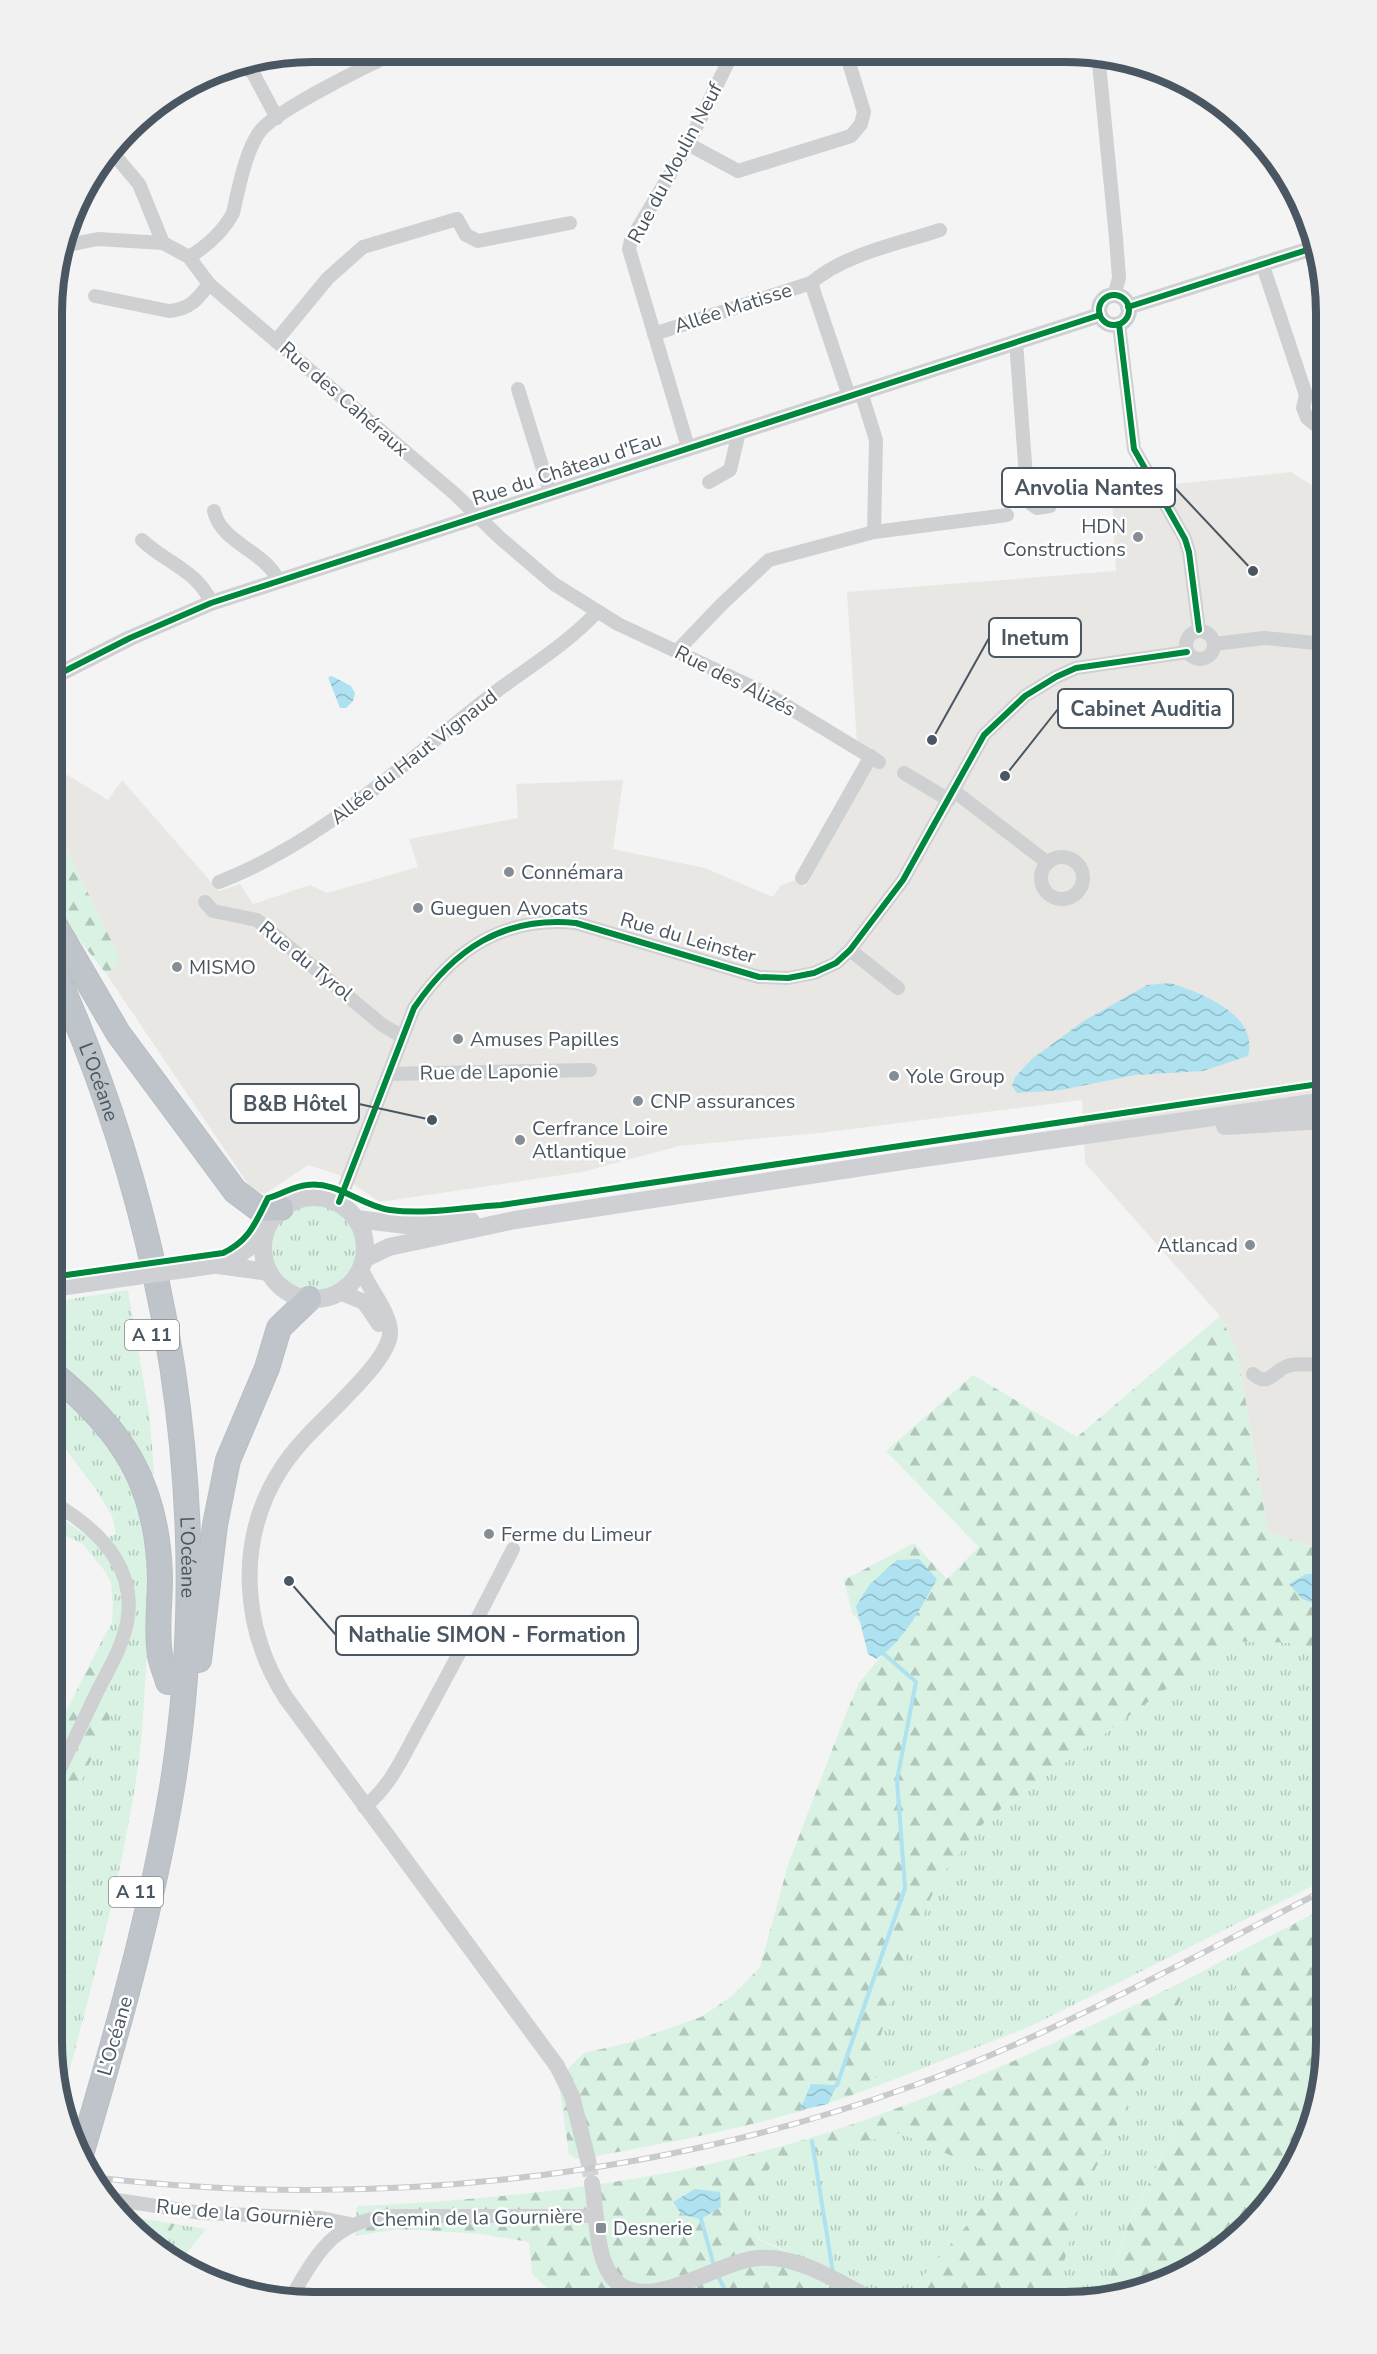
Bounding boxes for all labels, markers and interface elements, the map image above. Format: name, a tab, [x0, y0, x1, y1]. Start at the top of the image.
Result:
street label: Rue du Moulin Neuf	[621, 78, 729, 248]
street label: Allée Matisse	[671, 276, 795, 340]
street label: Rue des Cahéraux	[274, 335, 415, 463]
street label: Rue du Château d'Eau	[469, 426, 665, 512]
callout: Anvolia Nantes	[1002, 468, 1175, 507]
text: Anvolia Nantes	[1014, 474, 1164, 502]
place label: HDN Constructions	[1003, 513, 1126, 563]
marker: HDN Constructions	[1131, 530, 1145, 544]
callout: Inetum	[989, 618, 1081, 657]
text: Inetum	[1001, 624, 1069, 652]
street label: Rue des Alizés	[670, 639, 800, 723]
street label: Allée du Haut Vignaud	[325, 683, 503, 831]
callout: Cabinet Auditia	[1058, 689, 1233, 728]
text: Cabinet Auditia	[1070, 695, 1222, 723]
place label: Connémara	[521, 859, 624, 886]
marker: Connémara	[502, 865, 516, 879]
place label: Gueguen Avocats	[430, 895, 588, 922]
marker: Gueguen Avocats	[411, 901, 425, 915]
street label: Rue du Leinster	[617, 906, 759, 970]
street label: Rue du Tyrol	[253, 915, 359, 1007]
place label: MISMO	[189, 954, 256, 981]
marker: MISMO	[170, 960, 184, 974]
place label: Amuses Papilles	[470, 1026, 619, 1053]
marker: Amuses Papilles	[451, 1032, 465, 1046]
street label: L’Océane	[73, 1039, 126, 1125]
street label: Rue de Laponie	[419, 1057, 559, 1087]
place label: Yole Group	[905, 1063, 1005, 1090]
marker: Yole Group	[887, 1069, 901, 1083]
callout: B&B Hôtel	[231, 1084, 359, 1123]
place label: CNP assurances	[650, 1088, 795, 1115]
text: B&B Hôtel	[243, 1090, 347, 1118]
marker: CNP assurances	[631, 1094, 645, 1108]
place label: Cerfrance Loire Atlantique	[532, 1115, 668, 1165]
marker: Cerfrance Loire Atlantique	[513, 1133, 527, 1147]
place label: Atlancad	[1157, 1232, 1238, 1259]
marker: Atlancad	[1243, 1238, 1257, 1252]
road number: A 11	[125, 1320, 179, 1350]
street label: L’Océane	[174, 1516, 202, 1598]
place label: Ferme du Limeur	[501, 1521, 652, 1548]
marker: Ferme du Limeur	[482, 1527, 496, 1541]
callout: Nathalie SIMON - Formation	[336, 1616, 638, 1655]
text: Nathalie SIMON - Formation	[348, 1621, 626, 1649]
road number: A 11	[109, 1877, 163, 1907]
street label: L’Océane	[91, 1993, 139, 2079]
street label: Rue de la Gournière	[155, 2193, 335, 2235]
street label: Chemin de la Gournière	[371, 2203, 583, 2233]
place label: Desnerie	[613, 2215, 693, 2242]
marker: Desnerie	[594, 2221, 608, 2235]

